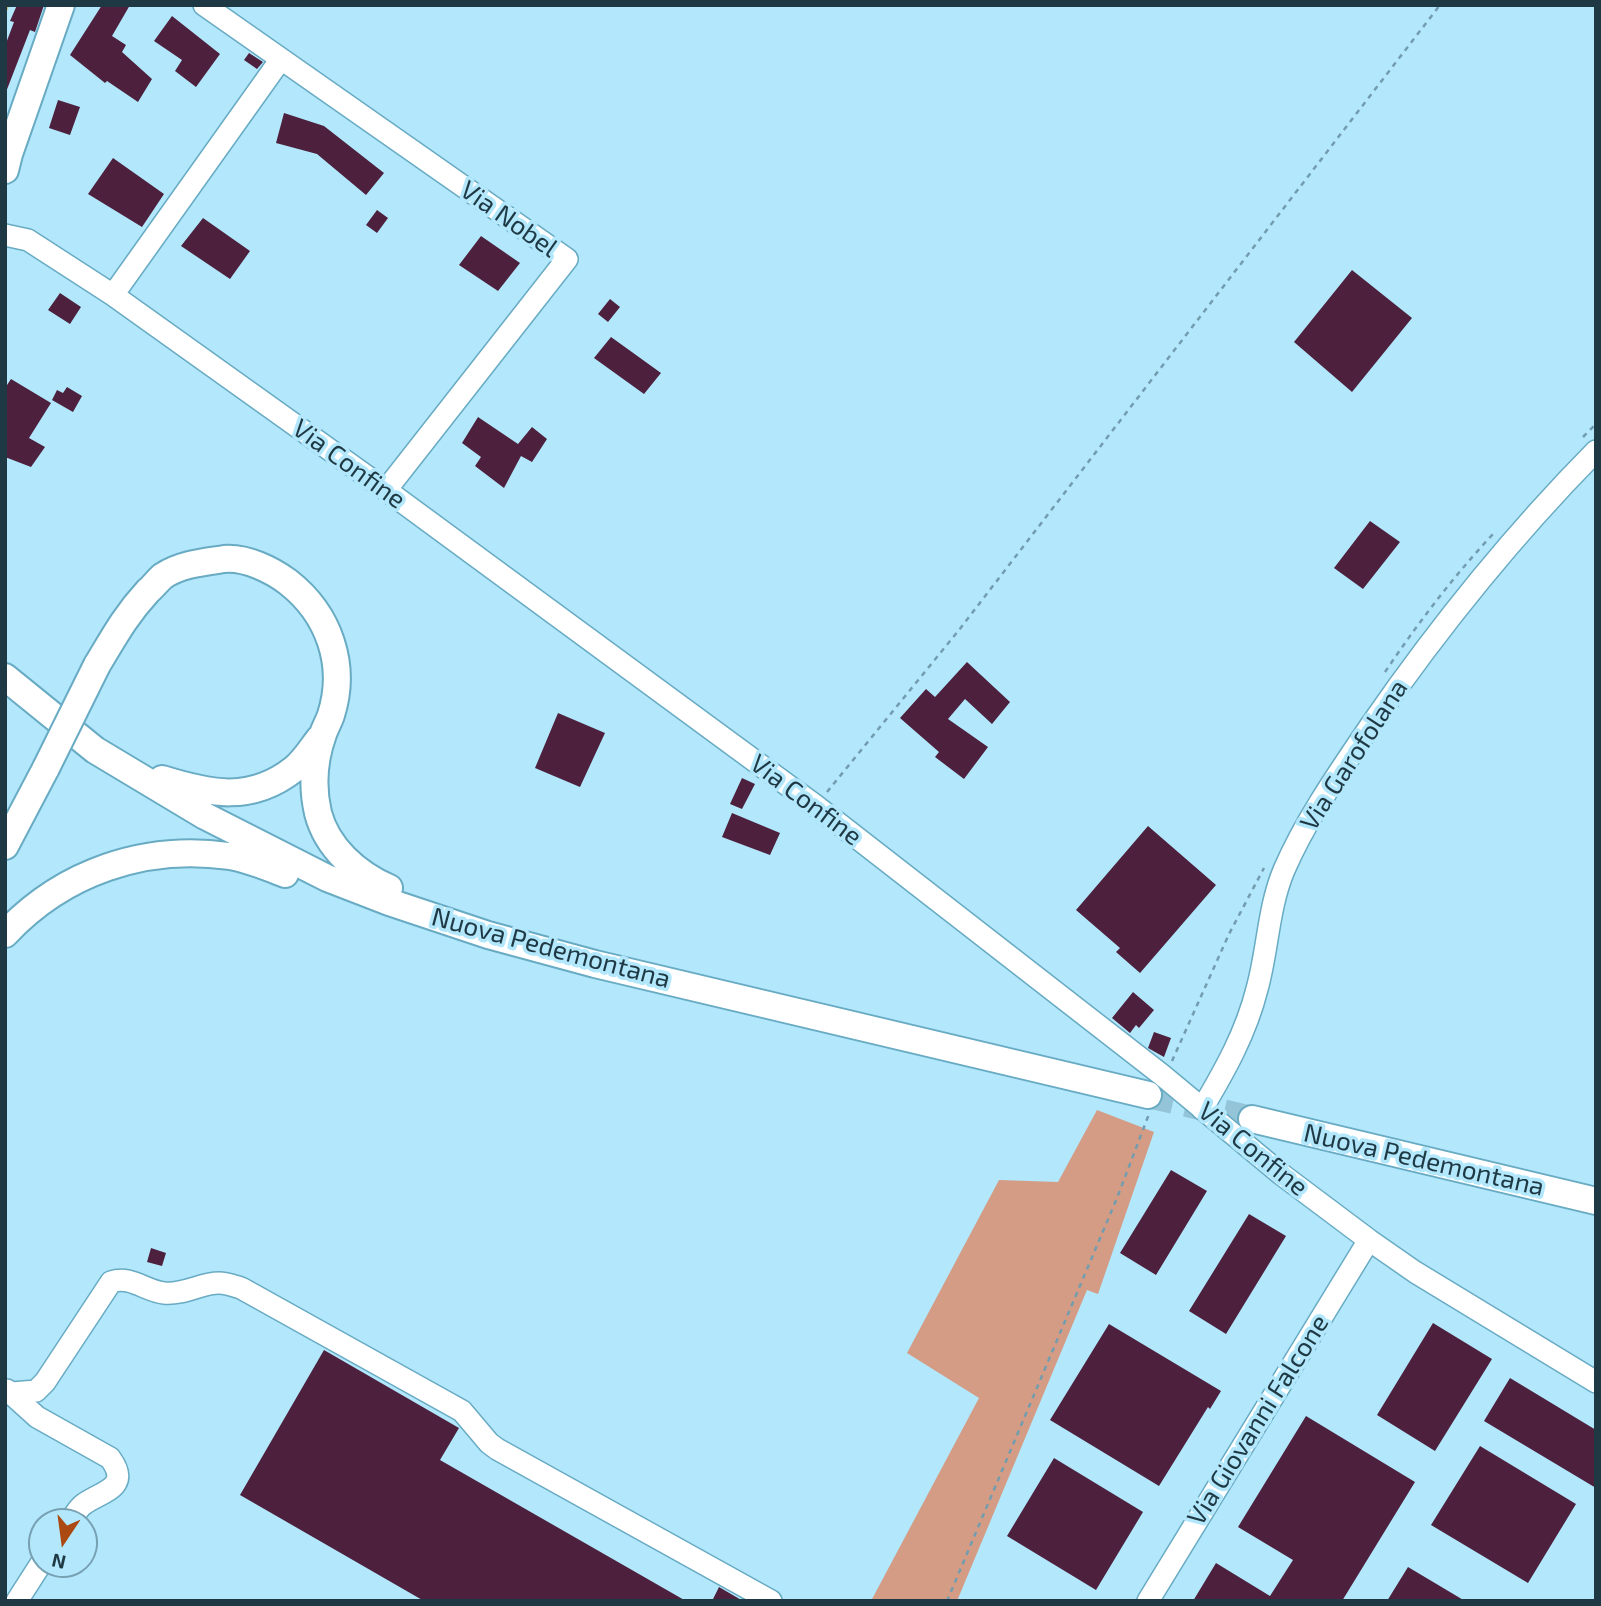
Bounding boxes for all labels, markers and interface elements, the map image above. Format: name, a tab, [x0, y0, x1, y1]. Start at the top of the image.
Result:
street label: Via Nobel	[454, 174, 564, 264]
street label: Via Confine	[286, 413, 412, 515]
street label: Via Garofolana	[1294, 674, 1414, 836]
street label: Via Confine	[744, 748, 868, 852]
street label: Nuova Pedemontana	[428, 901, 674, 995]
street label: Via Confine	[1192, 1095, 1314, 1203]
street label: Nuova Pedemontana	[1301, 1117, 1547, 1203]
street label: Via Giovanni Falcone	[1181, 1309, 1335, 1531]
north arrow	[28, 1508, 98, 1578]
text: N	[49, 1549, 68, 1575]

